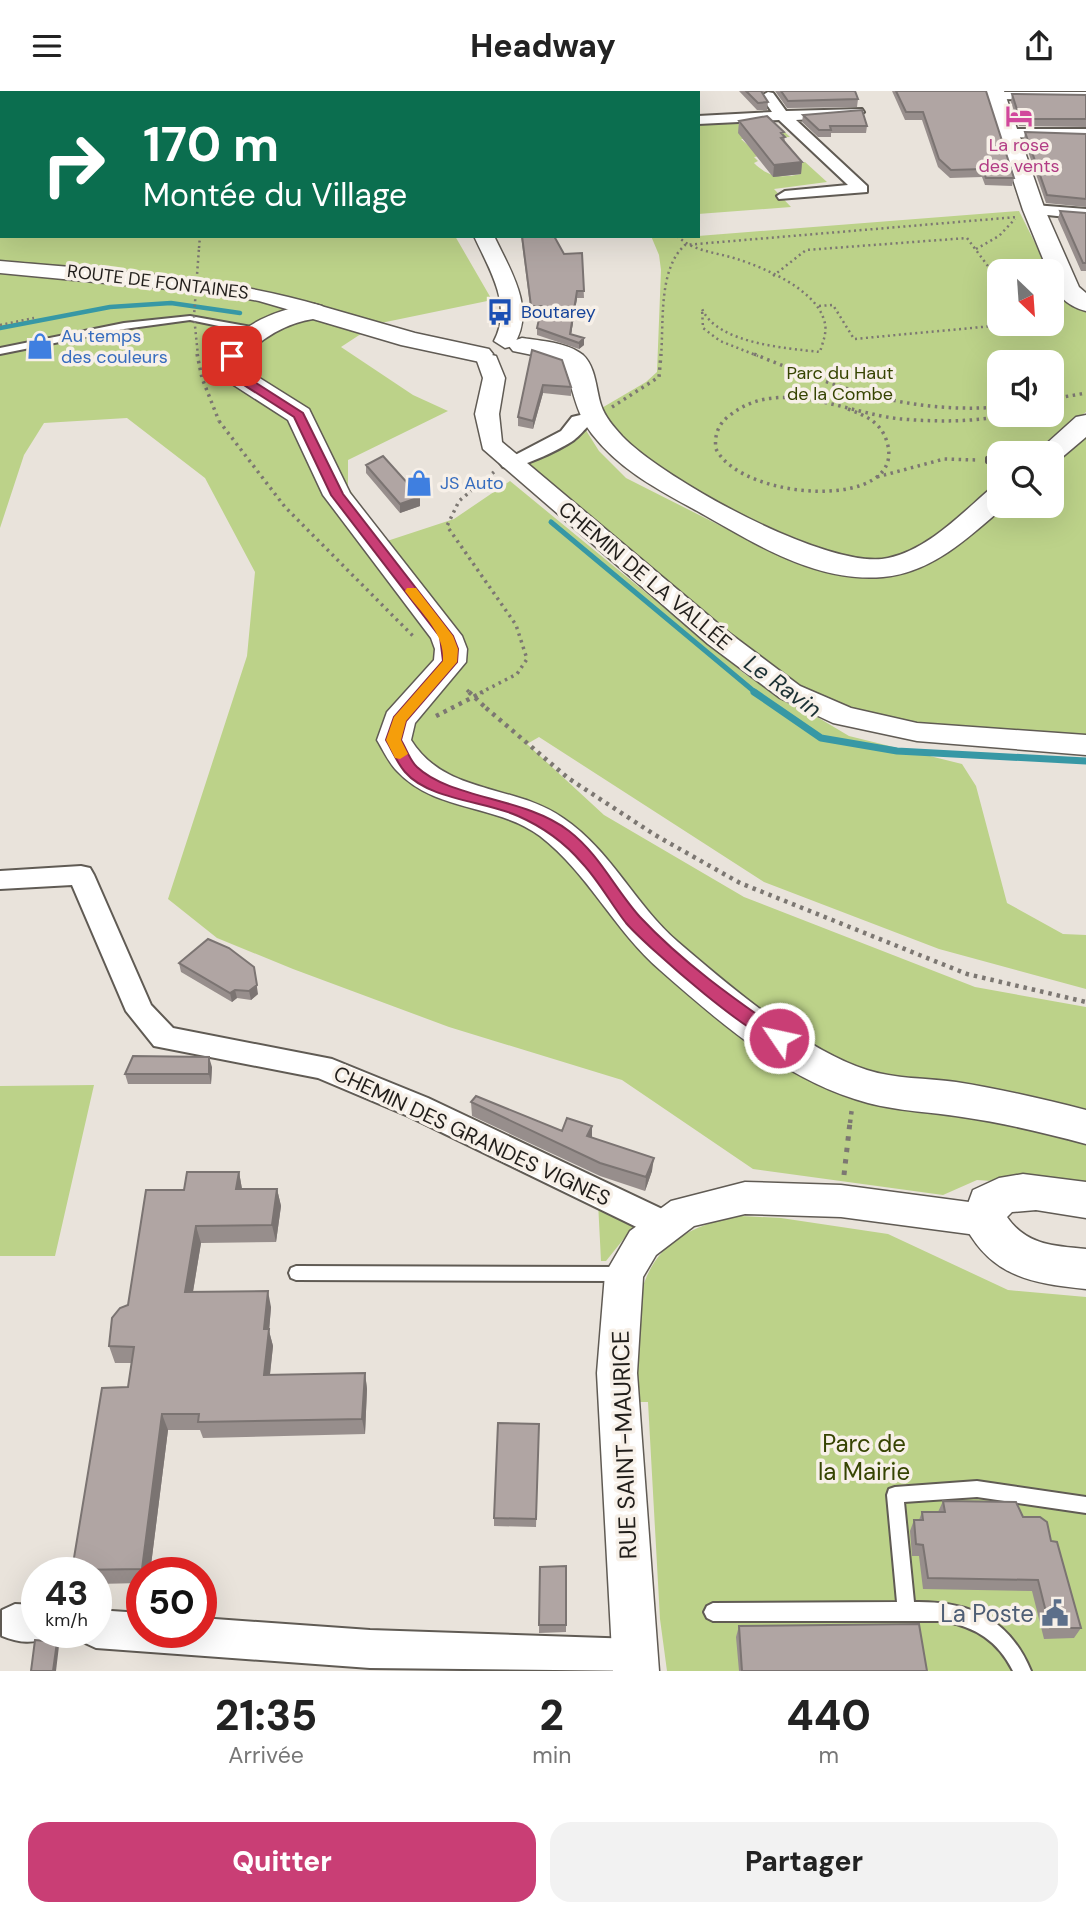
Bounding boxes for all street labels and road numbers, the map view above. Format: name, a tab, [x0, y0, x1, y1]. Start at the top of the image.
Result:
street label: ROUTE DE FONTAINES	[66, 259, 250, 305]
street label: CHEMIN DE LA VALLÉE	[552, 495, 738, 657]
street label: CHEMIN DES GRANDES VIGNES	[329, 1059, 615, 1213]
street label: RUE SAINT-MAURICE	[605, 1330, 643, 1560]

